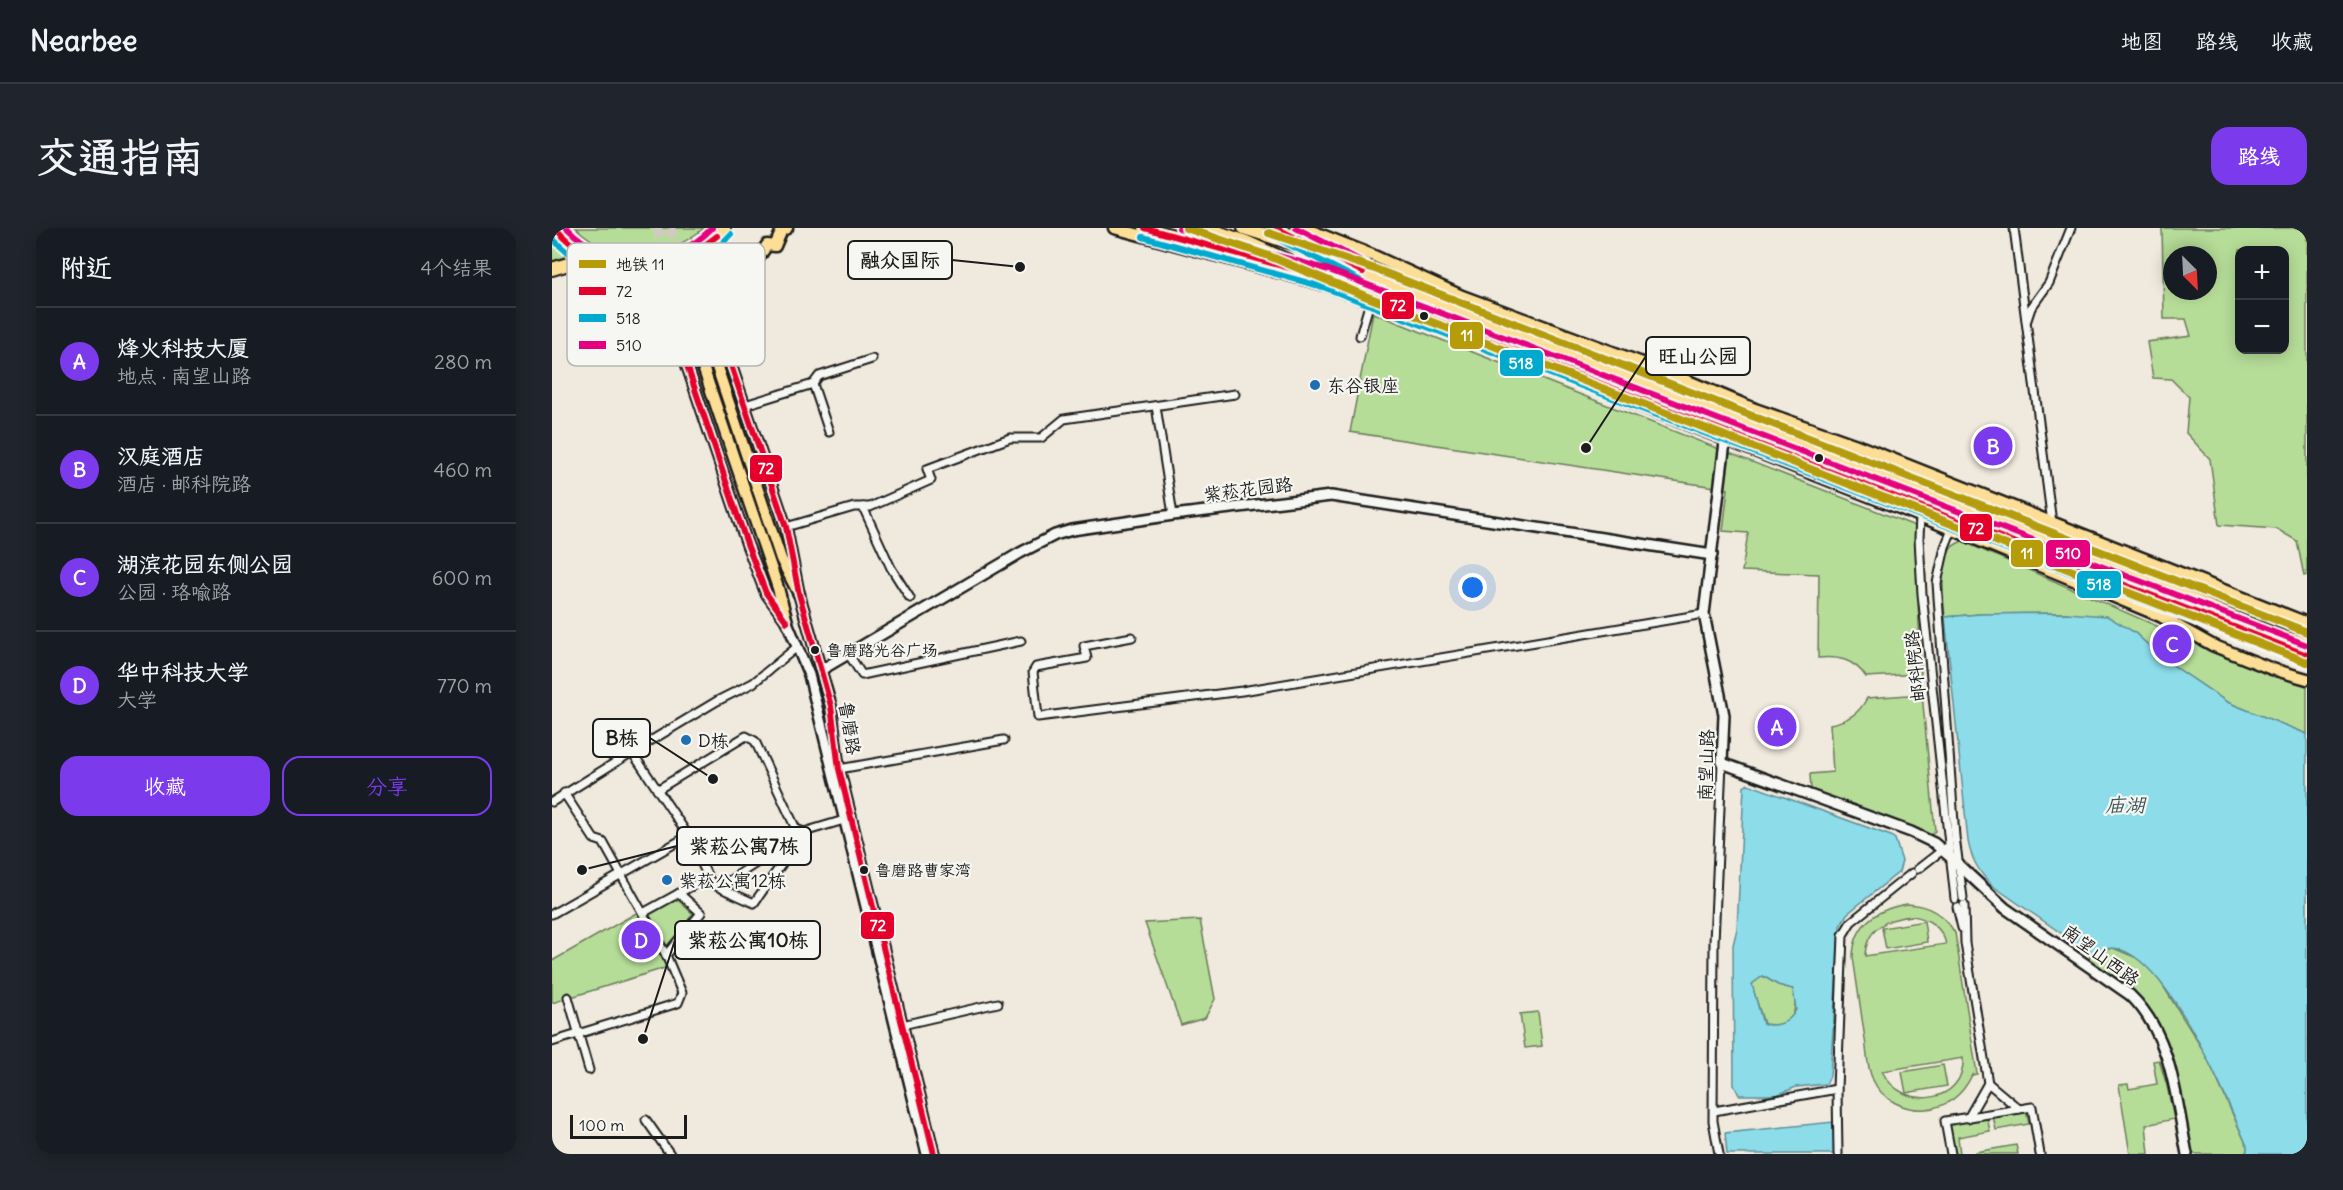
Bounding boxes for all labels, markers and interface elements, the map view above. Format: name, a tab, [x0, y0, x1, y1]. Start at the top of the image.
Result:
text: Nearbee	[30, 23, 137, 59]
text: 地图	[2121, 28, 2163, 55]
text: 路线	[2196, 28, 2238, 55]
text: 收藏	[2271, 28, 2313, 55]
button: 路线	[2211, 127, 2307, 185]
text: 交通指南	[36, 131, 204, 183]
callout: 融众国际	[848, 241, 952, 279]
legend	[567, 243, 765, 366]
north arrow	[2163, 246, 2217, 300]
map controls	[2235, 246, 2289, 354]
button: +	[2235, 246, 2289, 300]
text: 融众国际	[860, 247, 940, 272]
text: 附近	[60, 251, 112, 284]
text: 地铁 11	[616, 254, 665, 274]
text: 4个结果	[420, 255, 492, 280]
text: 72	[616, 281, 633, 301]
line badge: 72	[1381, 291, 1415, 320]
text: 72	[1390, 295, 1407, 315]
button: −	[2235, 300, 2289, 354]
text: 518	[616, 308, 641, 328]
unlabelled marker	[1418, 310, 1430, 322]
line badge: 11	[1449, 321, 1484, 350]
text: 11	[1461, 325, 1473, 345]
text: 烽火科技大厦	[117, 334, 249, 362]
text: 510	[616, 335, 642, 355]
callout: 旺山公园	[1646, 337, 1750, 375]
text: 旺山公园	[1658, 343, 1738, 368]
text: A	[73, 349, 86, 374]
text: 280 m	[434, 349, 492, 374]
line badge: 518	[1499, 349, 1544, 377]
text: 518	[1509, 353, 1533, 373]
text: 地点 · 南望山路	[117, 363, 251, 388]
place label: 东谷银座	[1327, 374, 1399, 397]
marker: 东谷银座	[1308, 378, 1322, 392]
pin: B	[1974, 424, 2012, 468]
text: 汉庭酒店	[117, 442, 205, 470]
unlabelled marker	[1813, 452, 1825, 464]
line badge: 72	[749, 454, 783, 483]
text: B	[73, 457, 86, 482]
text: 460 m	[433, 457, 492, 482]
text: 72	[758, 458, 775, 478]
text: 酒店 · 邮科院路	[117, 471, 251, 496]
street label: 紫菘花园路	[1202, 472, 1294, 506]
line badge: 72	[1959, 513, 1993, 542]
text: 72	[1968, 518, 1985, 538]
line badge: 11	[2010, 539, 2044, 568]
line badge: 510	[2045, 539, 2091, 568]
text: 11	[2021, 543, 2033, 563]
text: 510	[2055, 543, 2081, 563]
text: 湖滨花园东侧公园	[117, 550, 293, 578]
text: C	[73, 565, 86, 590]
text: 600 m	[432, 565, 492, 590]
line badge: 518	[2076, 570, 2122, 599]
your location	[1458, 573, 1487, 602]
text: 518	[2087, 574, 2111, 594]
text: 公园 · 珞喻路	[117, 579, 231, 604]
pin: C	[2152, 622, 2192, 666]
street label: 邮科院路	[1900, 629, 1930, 703]
place label: 鲁磨路光谷广场	[826, 640, 938, 660]
marker: 鲁磨路光谷广场	[809, 644, 821, 656]
text: 华中科技大学	[117, 658, 249, 686]
text: D	[72, 673, 87, 698]
text: 770 m	[437, 673, 492, 698]
text: 大学	[117, 687, 157, 712]
street label: 鲁磨路	[834, 700, 866, 756]
pin: A	[1758, 704, 1796, 750]
callout: B栋	[593, 719, 650, 757]
text: B栋	[605, 725, 639, 750]
place label: D栋	[698, 729, 729, 752]
street label: 南望山路	[1693, 729, 1719, 801]
marker: D栋	[679, 733, 693, 747]
button: 收藏	[60, 756, 270, 816]
button: 分享	[282, 756, 492, 816]
water label: 庙湖	[2105, 792, 2147, 817]
callout: 紫菘公寓7栋	[677, 827, 811, 865]
text: 紫菘公寓7栋	[689, 833, 799, 858]
place label: 鲁磨路曹家湾	[875, 860, 971, 880]
marker: 鲁磨路曹家湾	[858, 864, 870, 876]
place label: 紫菘公寓12栋	[679, 869, 786, 892]
marker: 紫菘公寓12栋	[660, 873, 674, 887]
line badge: 72	[860, 911, 895, 940]
text: 72	[870, 915, 887, 935]
pin: D	[622, 918, 661, 962]
street label: 南望山西路	[2058, 919, 2144, 991]
callout: 紫菘公寓10栋	[675, 921, 820, 959]
text: 紫菘公寓10栋	[687, 927, 809, 952]
scale bar	[570, 1112, 687, 1140]
text: 100 m	[579, 1115, 624, 1135]

